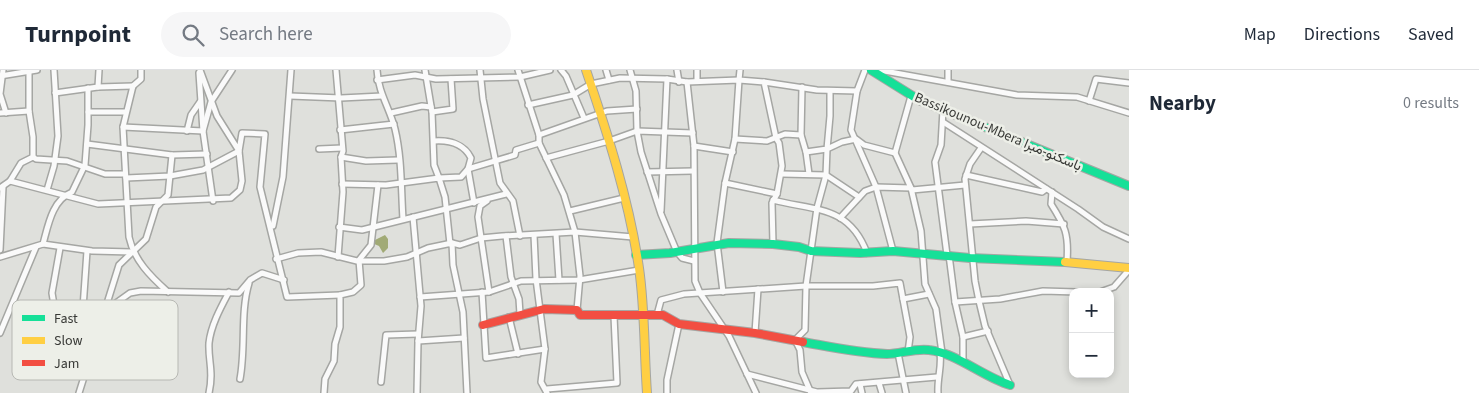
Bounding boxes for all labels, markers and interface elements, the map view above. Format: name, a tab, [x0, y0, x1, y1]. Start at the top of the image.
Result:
search box	[161, 12, 511, 57]
text: Turnpoint	[25, 17, 131, 52]
icon: search	[179, 21, 207, 49]
text: Search here	[219, 21, 313, 48]
text: Map	[1244, 22, 1276, 47]
text: Directions	[1304, 22, 1380, 47]
text: Saved	[1408, 22, 1454, 47]
street label: Bassikounou-Mbera باسكنو-مبرا	[911, 88, 1085, 176]
text: Nearby	[1149, 88, 1216, 118]
text: 0 results	[1403, 92, 1459, 114]
map controls	[1069, 288, 1114, 378]
button: +	[1069, 288, 1114, 333]
legend	[12, 300, 178, 380]
text: Fast	[54, 309, 78, 329]
text: Slow	[54, 331, 83, 351]
button: −	[1069, 333, 1114, 378]
text: Jam	[54, 354, 79, 374]

